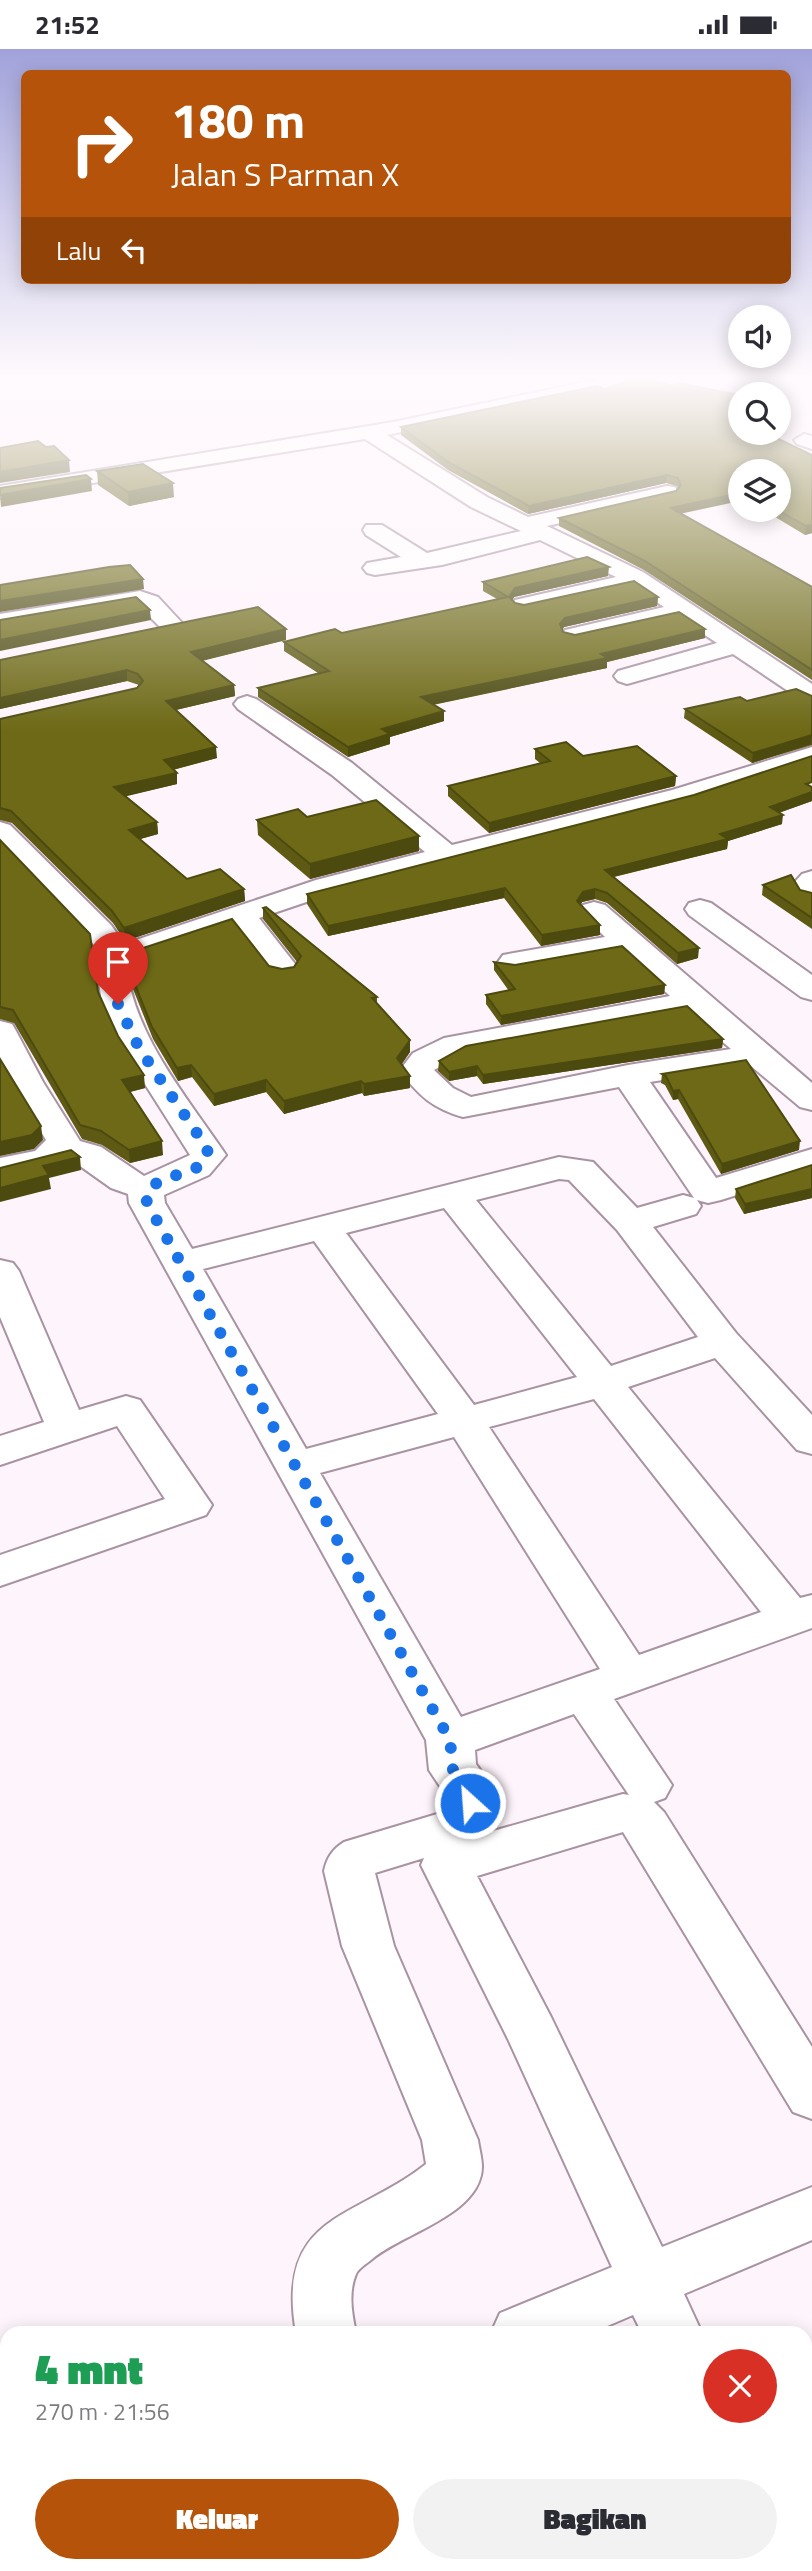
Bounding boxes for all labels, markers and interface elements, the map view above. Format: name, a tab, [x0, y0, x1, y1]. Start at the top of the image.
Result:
text: 21:52	[35, 5, 100, 44]
text: 180 m	[171, 82, 305, 157]
icon: right	[56, 98, 147, 189]
text: Jalan S Parman X	[171, 150, 399, 198]
text: Lalu	[56, 231, 101, 270]
icon: left	[115, 231, 153, 269]
map controls	[728, 305, 791, 522]
button: sound	[728, 305, 791, 368]
button: search	[728, 382, 791, 445]
button: layers	[728, 459, 791, 522]
pin	[88, 932, 148, 1004]
icon: arrive	[99, 943, 137, 981]
position arrow	[433, 1766, 507, 1840]
text: 4 mnt	[35, 2336, 143, 2400]
button: close	[703, 2349, 777, 2423]
text: 270 m · 21:56	[35, 2394, 170, 2429]
button: Keluar	[35, 2479, 399, 2559]
button: Bagikan	[413, 2479, 777, 2559]

